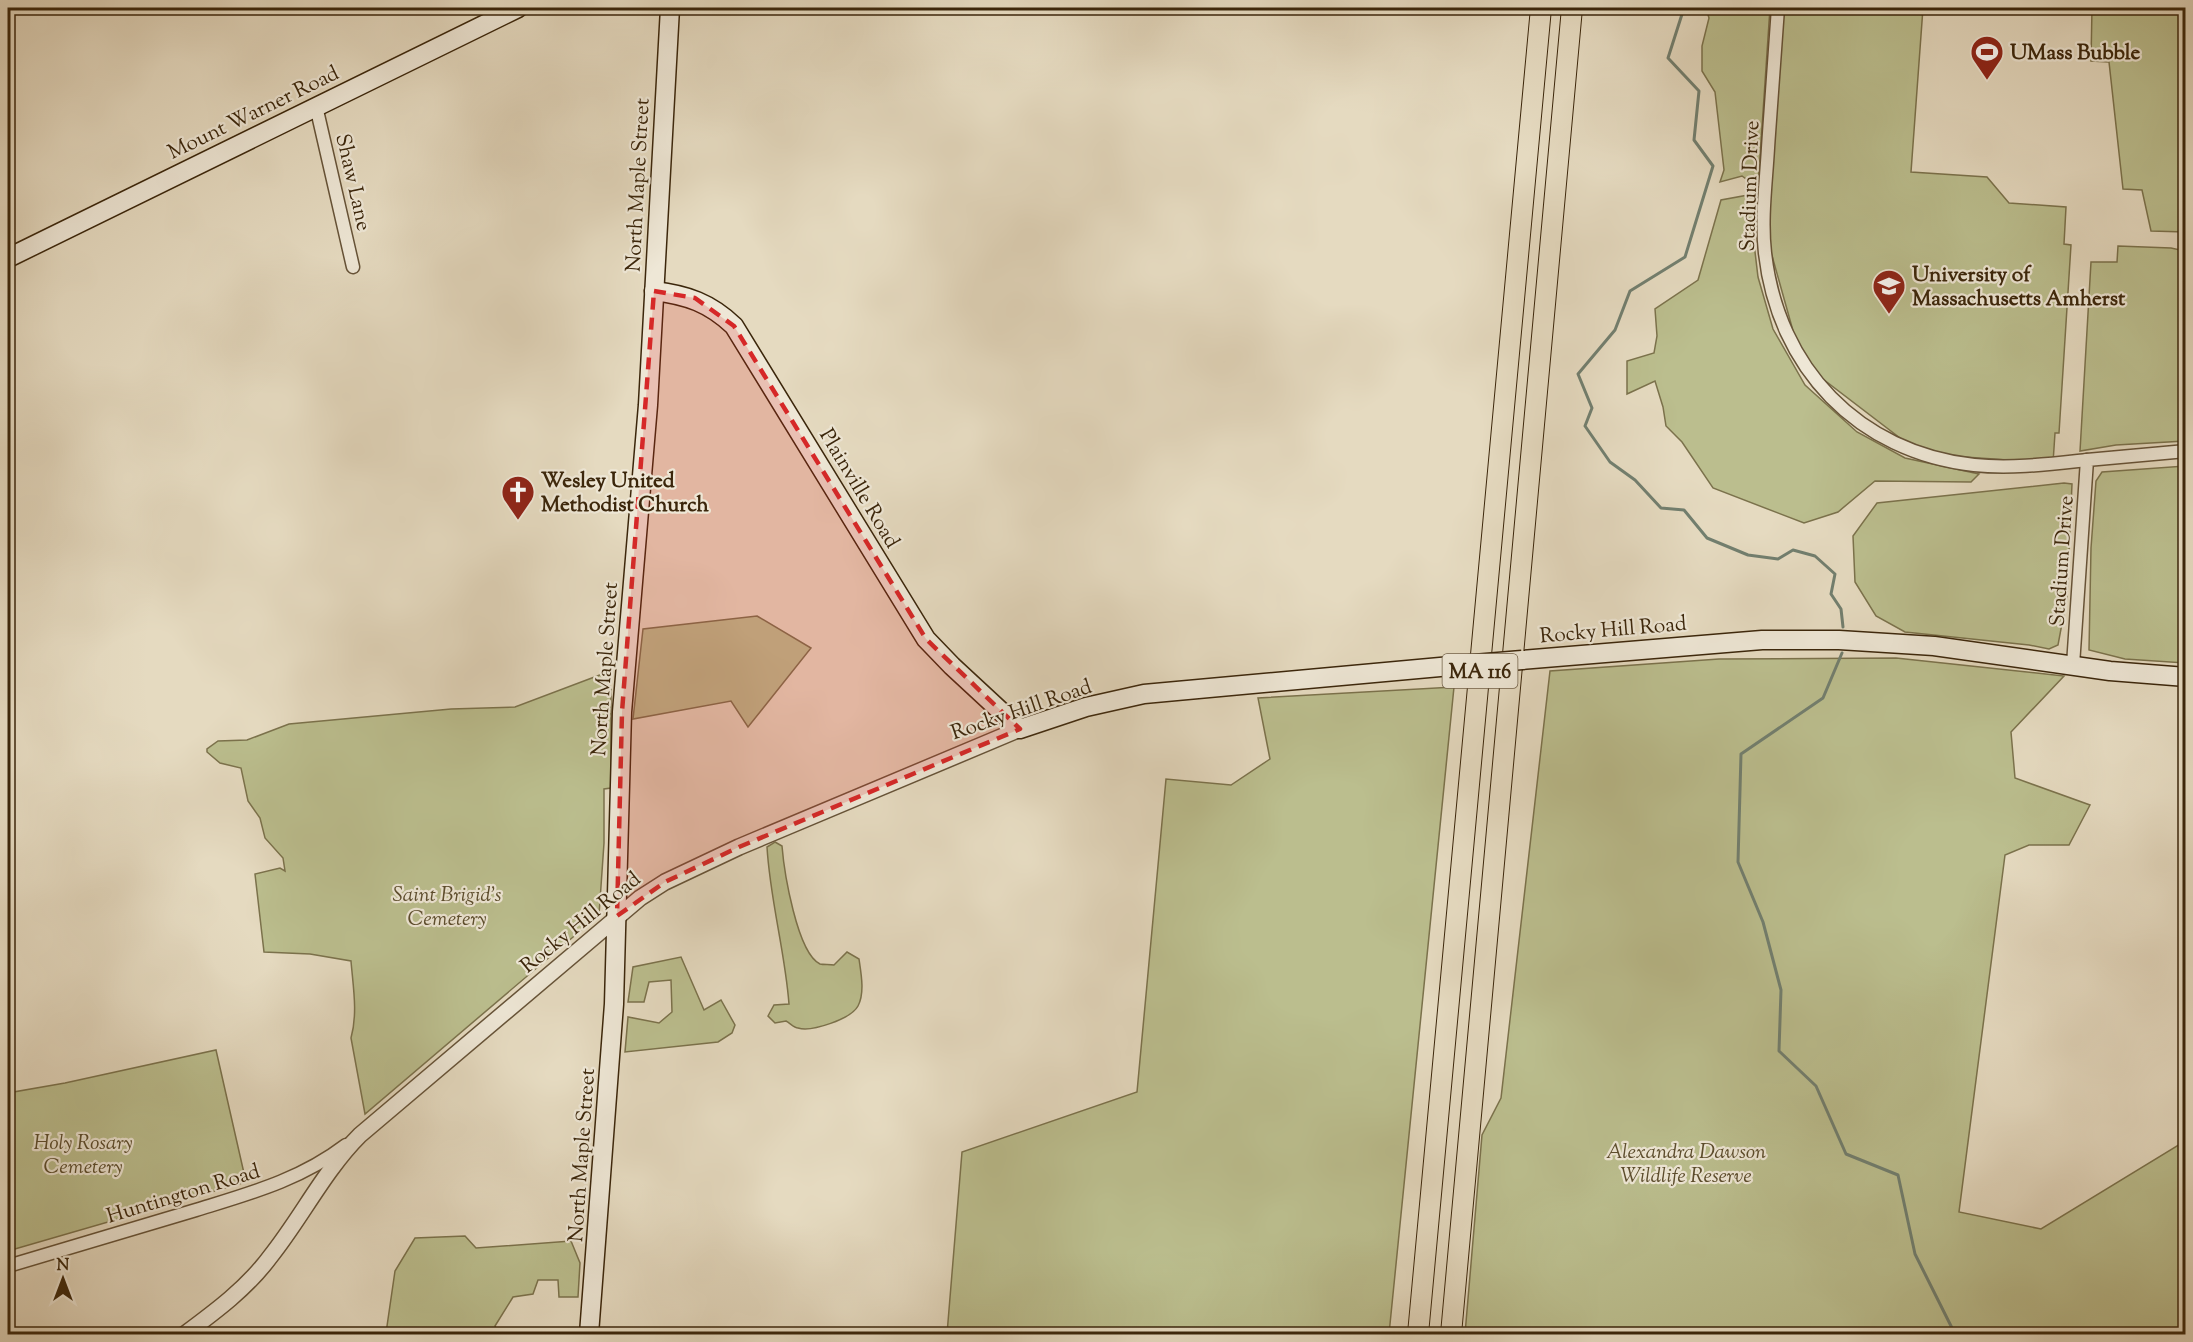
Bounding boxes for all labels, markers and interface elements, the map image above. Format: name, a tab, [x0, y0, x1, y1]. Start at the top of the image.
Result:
sports icon: UMass Bubble	[1969, 34, 2005, 81]
place label: UMass Bubble	[2010, 39, 2140, 69]
street label: Mount Warner Road	[163, 59, 345, 168]
street label: North Maple Street	[619, 97, 659, 273]
street label: Stadium Drive	[1734, 120, 1768, 252]
street label: Shaw Lane	[326, 131, 378, 234]
place label: University of Massachusetts Amherst	[1912, 261, 2126, 315]
school or university icon: University of Massachusetts Amherst	[1871, 268, 1907, 315]
street label: Plainville Road	[811, 423, 906, 555]
place label: Wesley United Methodist Church	[541, 467, 710, 521]
church icon: Wesley United Methodist Church	[500, 474, 536, 521]
street label: Stadium Drive	[2043, 495, 2083, 628]
street label: North Maple Street	[585, 581, 627, 757]
street label: Rocky Hill Road	[1538, 610, 1688, 652]
road number: MA 116	[1442, 654, 1518, 688]
street label: Rocky Hill Road	[947, 673, 1096, 749]
street label: Rocky Hill Road	[515, 865, 648, 982]
park label: Saint Brigid's Cemetery	[393, 881, 502, 935]
street label: North Maple Street	[562, 1067, 604, 1243]
park label: Holy Rosary Cemetery	[34, 1129, 132, 1183]
park label: Alexandra Dawson Wildlife Reserve	[1606, 1138, 1766, 1192]
street label: Huntington Road	[103, 1157, 264, 1233]
north arrow	[33, 1249, 93, 1309]
text: N	[57, 1255, 70, 1278]

